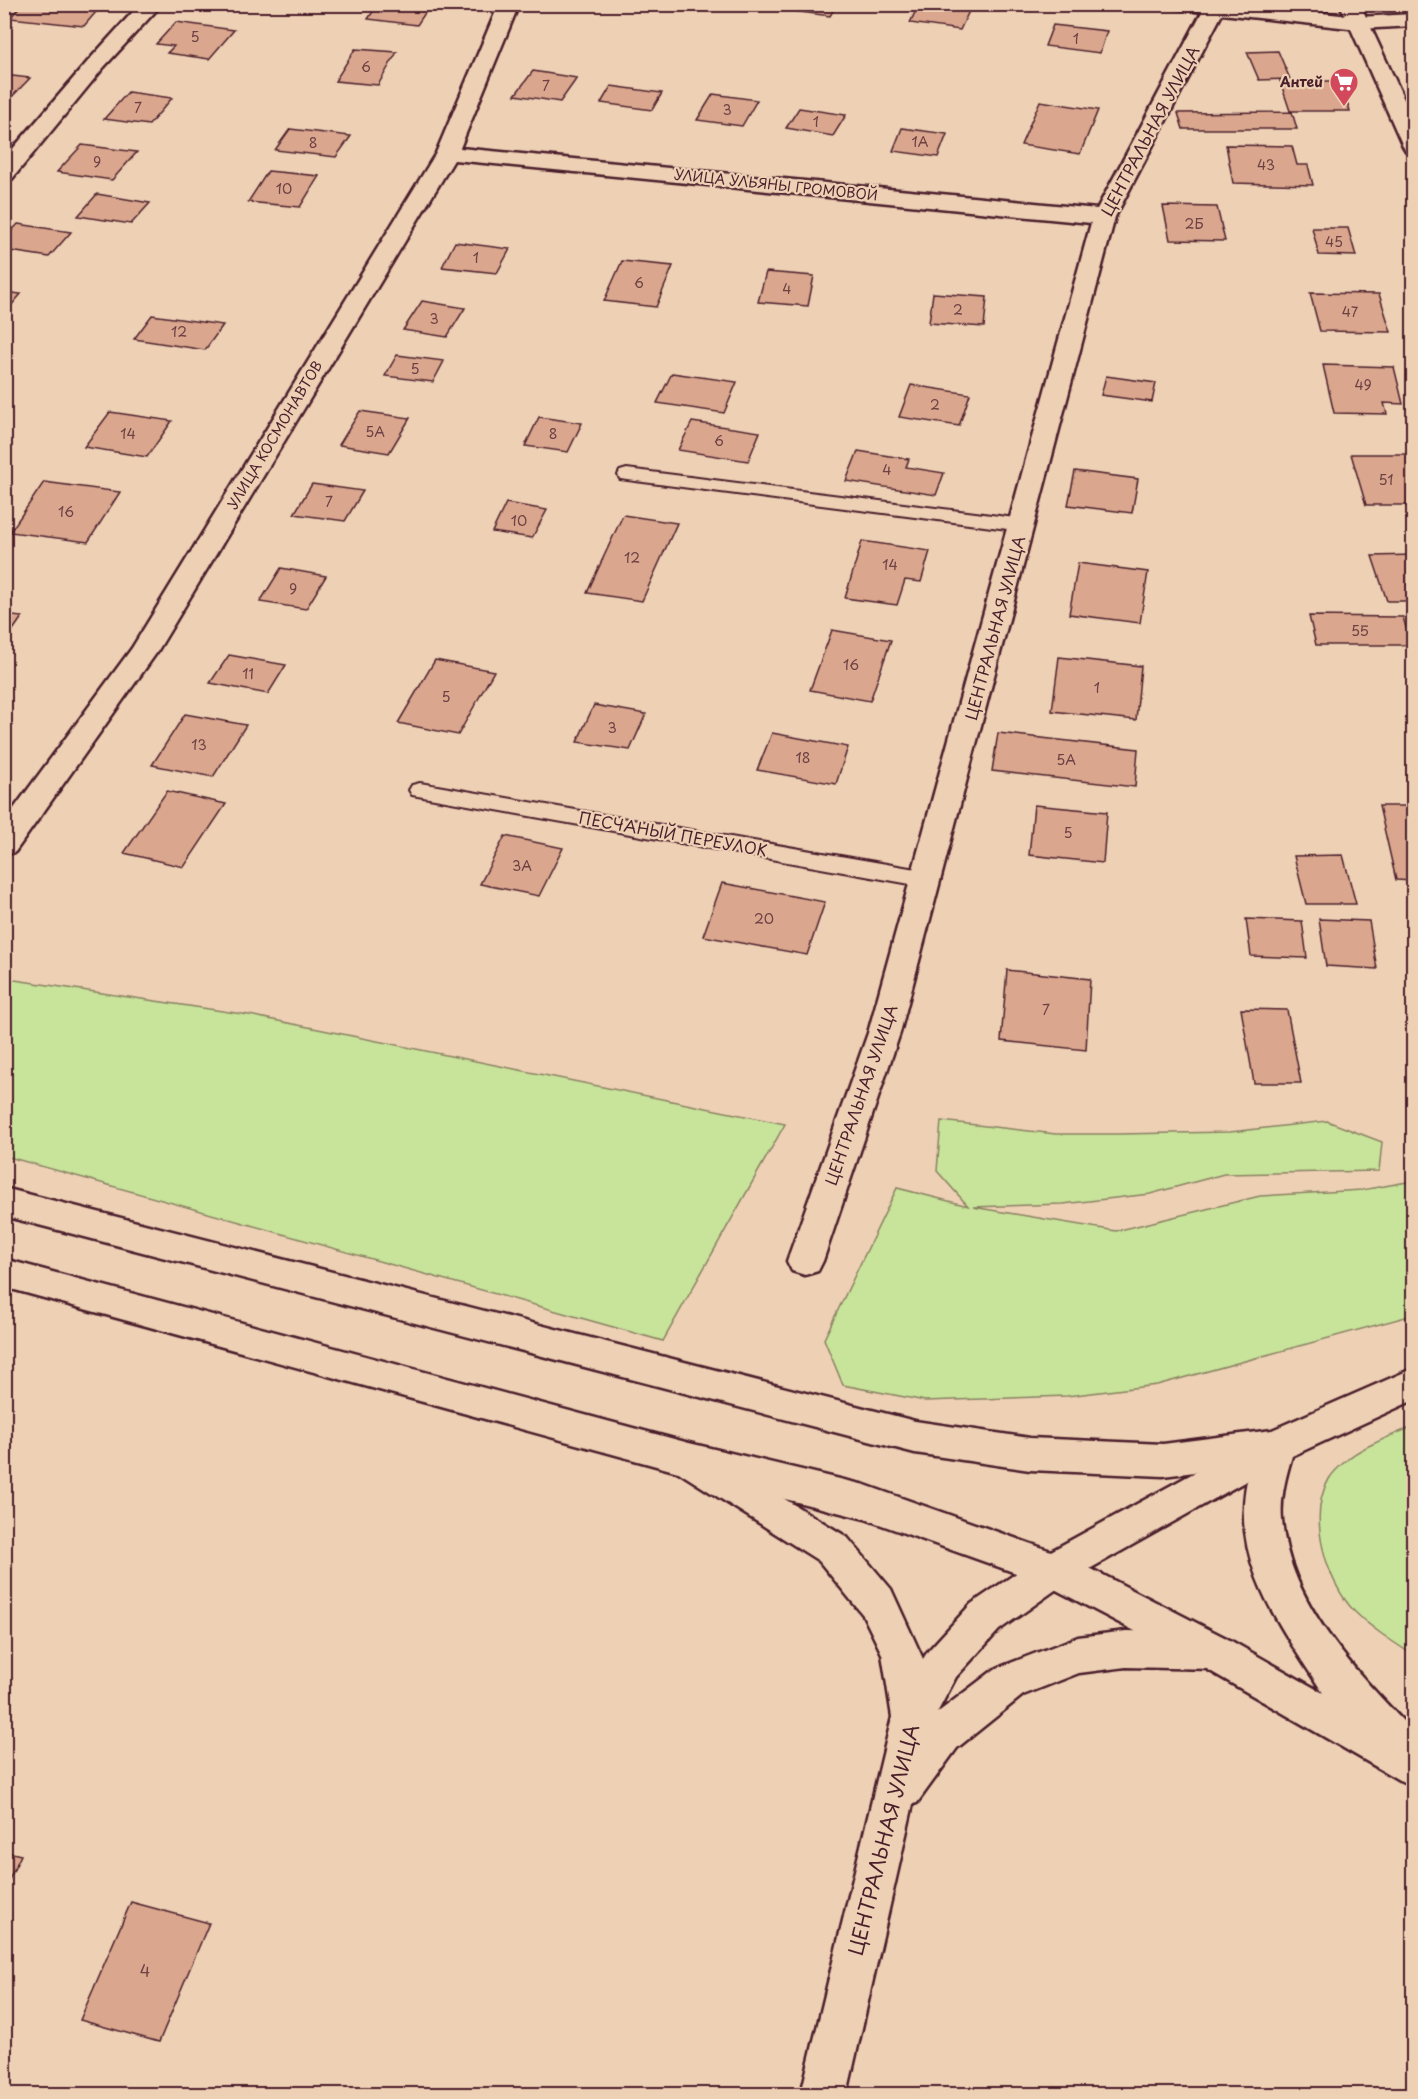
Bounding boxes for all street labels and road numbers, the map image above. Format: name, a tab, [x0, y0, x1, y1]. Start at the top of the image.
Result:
street label: ЦЕНТРАЛЬНАЯ УЛИЦА	[1094, 41, 1204, 220]
street label: УЛИЦА УЛЬЯНЫ ГРОМОВОЙ	[673, 163, 879, 206]
street label: УЛИЦА КОСМОНАВТОВ	[222, 356, 327, 513]
street label: ЦЕНТРАЛЬНАЯ УЛИЦА	[958, 533, 1030, 723]
street label: ПЕСЧАНЫЙ ПЕРЕУЛОК	[577, 805, 769, 861]
street label: ЦЕНТРАЛЬНАЯ УЛИЦА	[818, 1001, 902, 1188]
street label: ЦЕНТРАЛЬНАЯ УЛИЦА	[840, 1721, 926, 1959]

